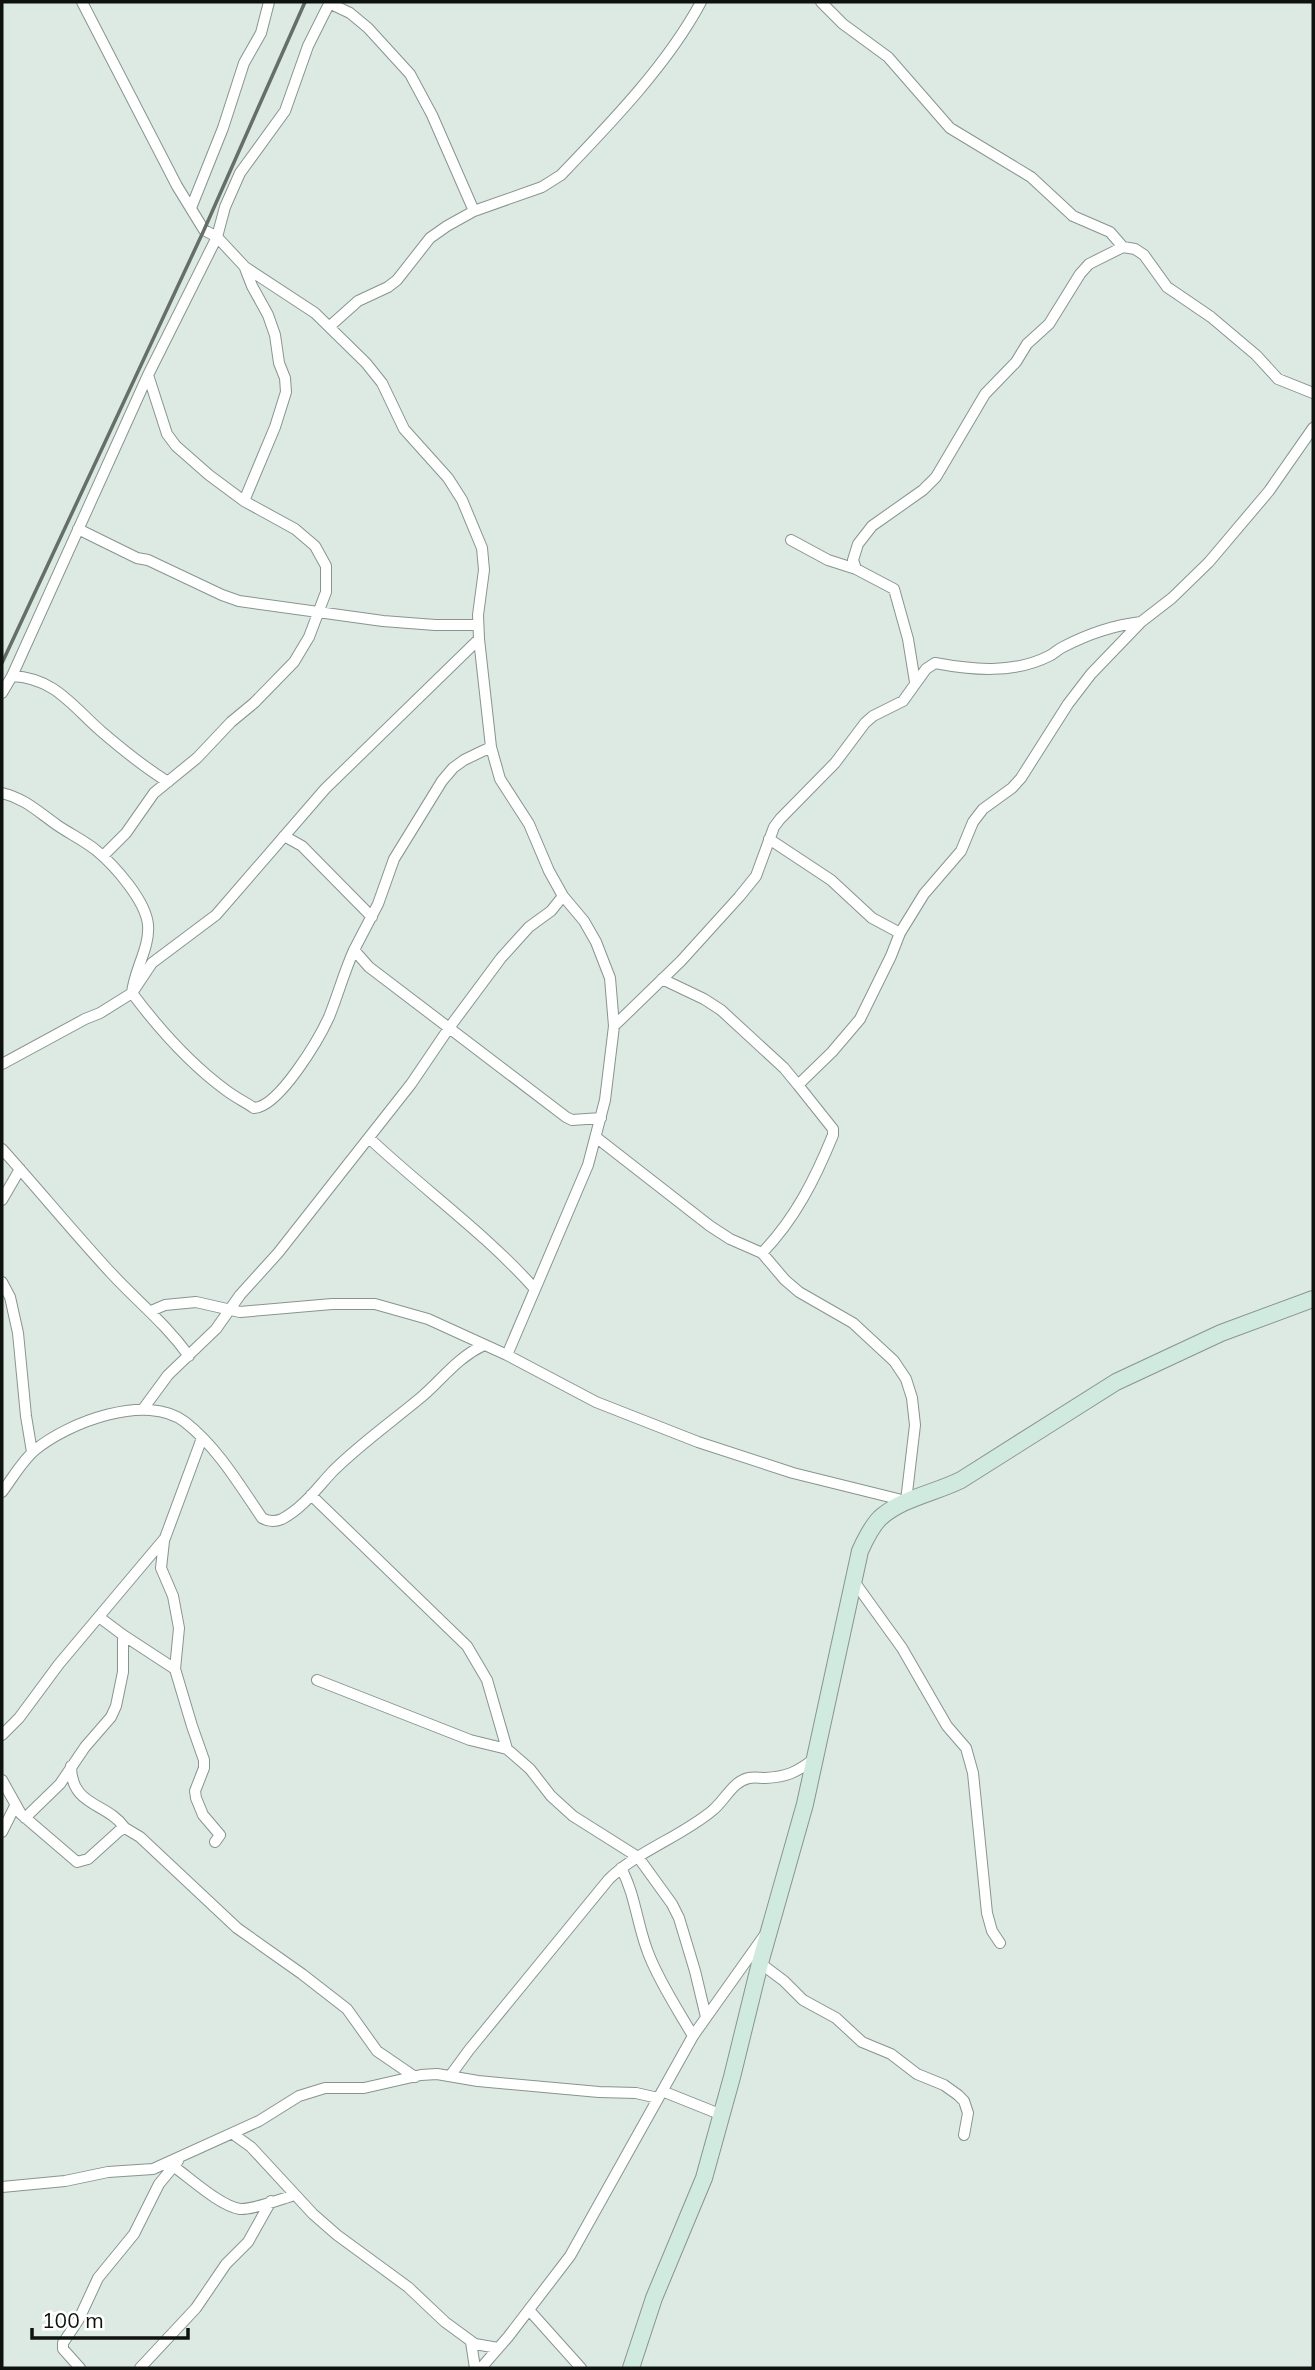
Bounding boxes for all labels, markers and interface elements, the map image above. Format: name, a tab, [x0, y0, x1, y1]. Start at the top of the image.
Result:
scale bar	[32, 2296, 187, 2340]
text: 100 m	[42, 2307, 104, 2333]

